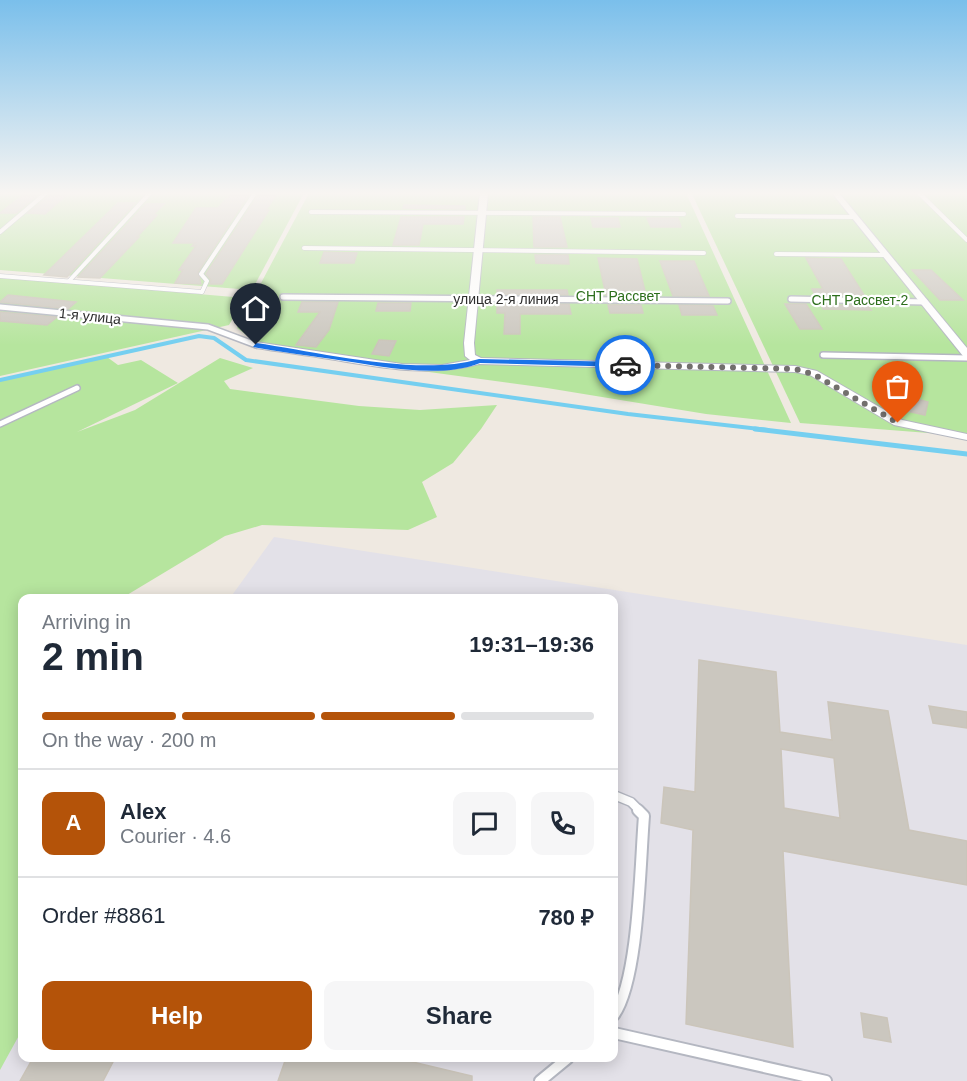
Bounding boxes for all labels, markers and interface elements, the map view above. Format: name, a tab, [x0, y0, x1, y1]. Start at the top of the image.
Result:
pin	[230, 283, 281, 345]
park label: СНТ Рассвет	[576, 288, 661, 304]
street label: улица 2-я линия	[453, 291, 559, 307]
icon: home	[239, 292, 272, 325]
park label: СНТ Рассвет-2	[812, 292, 909, 308]
street label: 1-я улица	[58, 305, 122, 327]
courier	[595, 335, 655, 395]
icon: car	[609, 349, 642, 382]
pin	[872, 361, 923, 423]
icon: bag	[881, 370, 914, 403]
text: Arriving in	[42, 611, 131, 633]
text: 19:31–19:36	[469, 632, 594, 657]
text: 2 min	[42, 635, 144, 678]
text: On the way · 200 m	[42, 729, 217, 751]
button: chat	[453, 792, 516, 855]
button: phone	[531, 792, 594, 855]
text: Alex	[120, 799, 166, 824]
text: A	[66, 810, 81, 835]
text: Courier · 4.6	[120, 825, 231, 847]
text: Order #8861	[42, 903, 166, 928]
text: 780 ₽	[538, 905, 594, 930]
button: Help	[42, 981, 312, 1050]
button: Share	[324, 981, 594, 1050]

